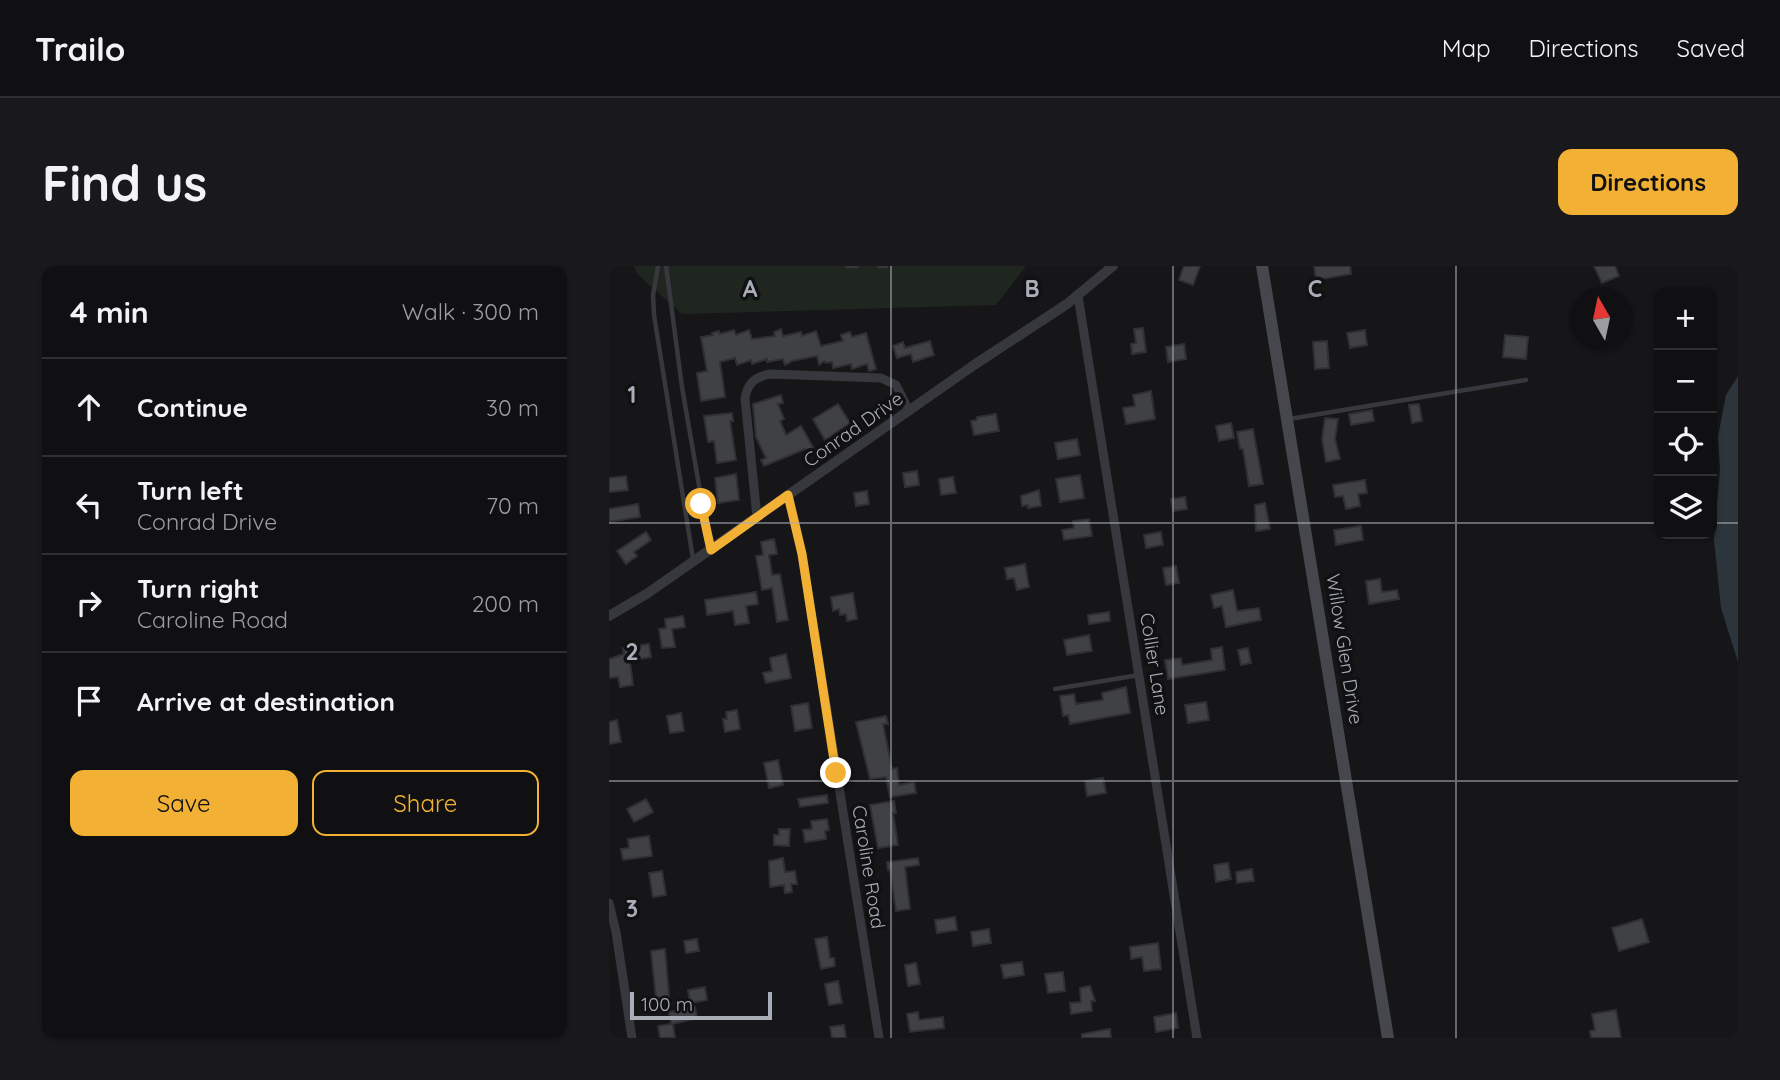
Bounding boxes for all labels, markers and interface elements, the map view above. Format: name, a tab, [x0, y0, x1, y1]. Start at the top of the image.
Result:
text: Trailo	[35, 28, 125, 69]
text: Map	[1442, 33, 1491, 63]
text: Directions	[1529, 33, 1639, 63]
text: Saved	[1677, 33, 1745, 63]
button: Directions	[1558, 149, 1738, 215]
text: Find us	[42, 152, 207, 213]
text: A	[743, 274, 758, 303]
text: B	[1024, 274, 1040, 303]
text: C	[1308, 274, 1322, 303]
north arrow	[1570, 287, 1633, 350]
map controls	[1654, 287, 1717, 539]
button: +	[1654, 287, 1717, 350]
text: 4 min	[70, 293, 149, 331]
text: Walk · 300 m	[402, 297, 539, 326]
button: −	[1654, 350, 1717, 413]
text: 1	[628, 380, 636, 409]
street label: Conrad Drive	[799, 386, 907, 472]
icon: ahead	[70, 388, 108, 426]
text: Continue	[137, 391, 248, 424]
text: 30 m	[486, 393, 539, 422]
button: locate	[1654, 413, 1717, 476]
text: Turn left	[137, 474, 244, 507]
button: layers	[1654, 476, 1717, 539]
icon: left	[70, 486, 108, 524]
route start	[685, 488, 716, 519]
text: 70 m	[486, 491, 539, 520]
text: Conrad Drive	[137, 507, 277, 536]
text: Turn right	[137, 572, 259, 605]
street label: Willow Glen Drive	[1321, 572, 1369, 726]
icon: right	[70, 584, 108, 622]
text: 200 m	[472, 589, 539, 618]
text: Caroline Road	[137, 605, 288, 634]
street label: Collier Lane	[1135, 611, 1175, 717]
text: 2	[625, 637, 639, 666]
icon: arrive	[70, 682, 108, 720]
text: Arrive at destination	[137, 685, 395, 718]
route end	[820, 757, 851, 788]
button: Save	[70, 770, 298, 836]
button: Share	[312, 770, 539, 836]
street label: Caroline Road	[847, 804, 891, 930]
text: 3	[626, 894, 638, 923]
scale bar	[630, 989, 772, 1021]
text: 100 m	[641, 992, 693, 1016]

